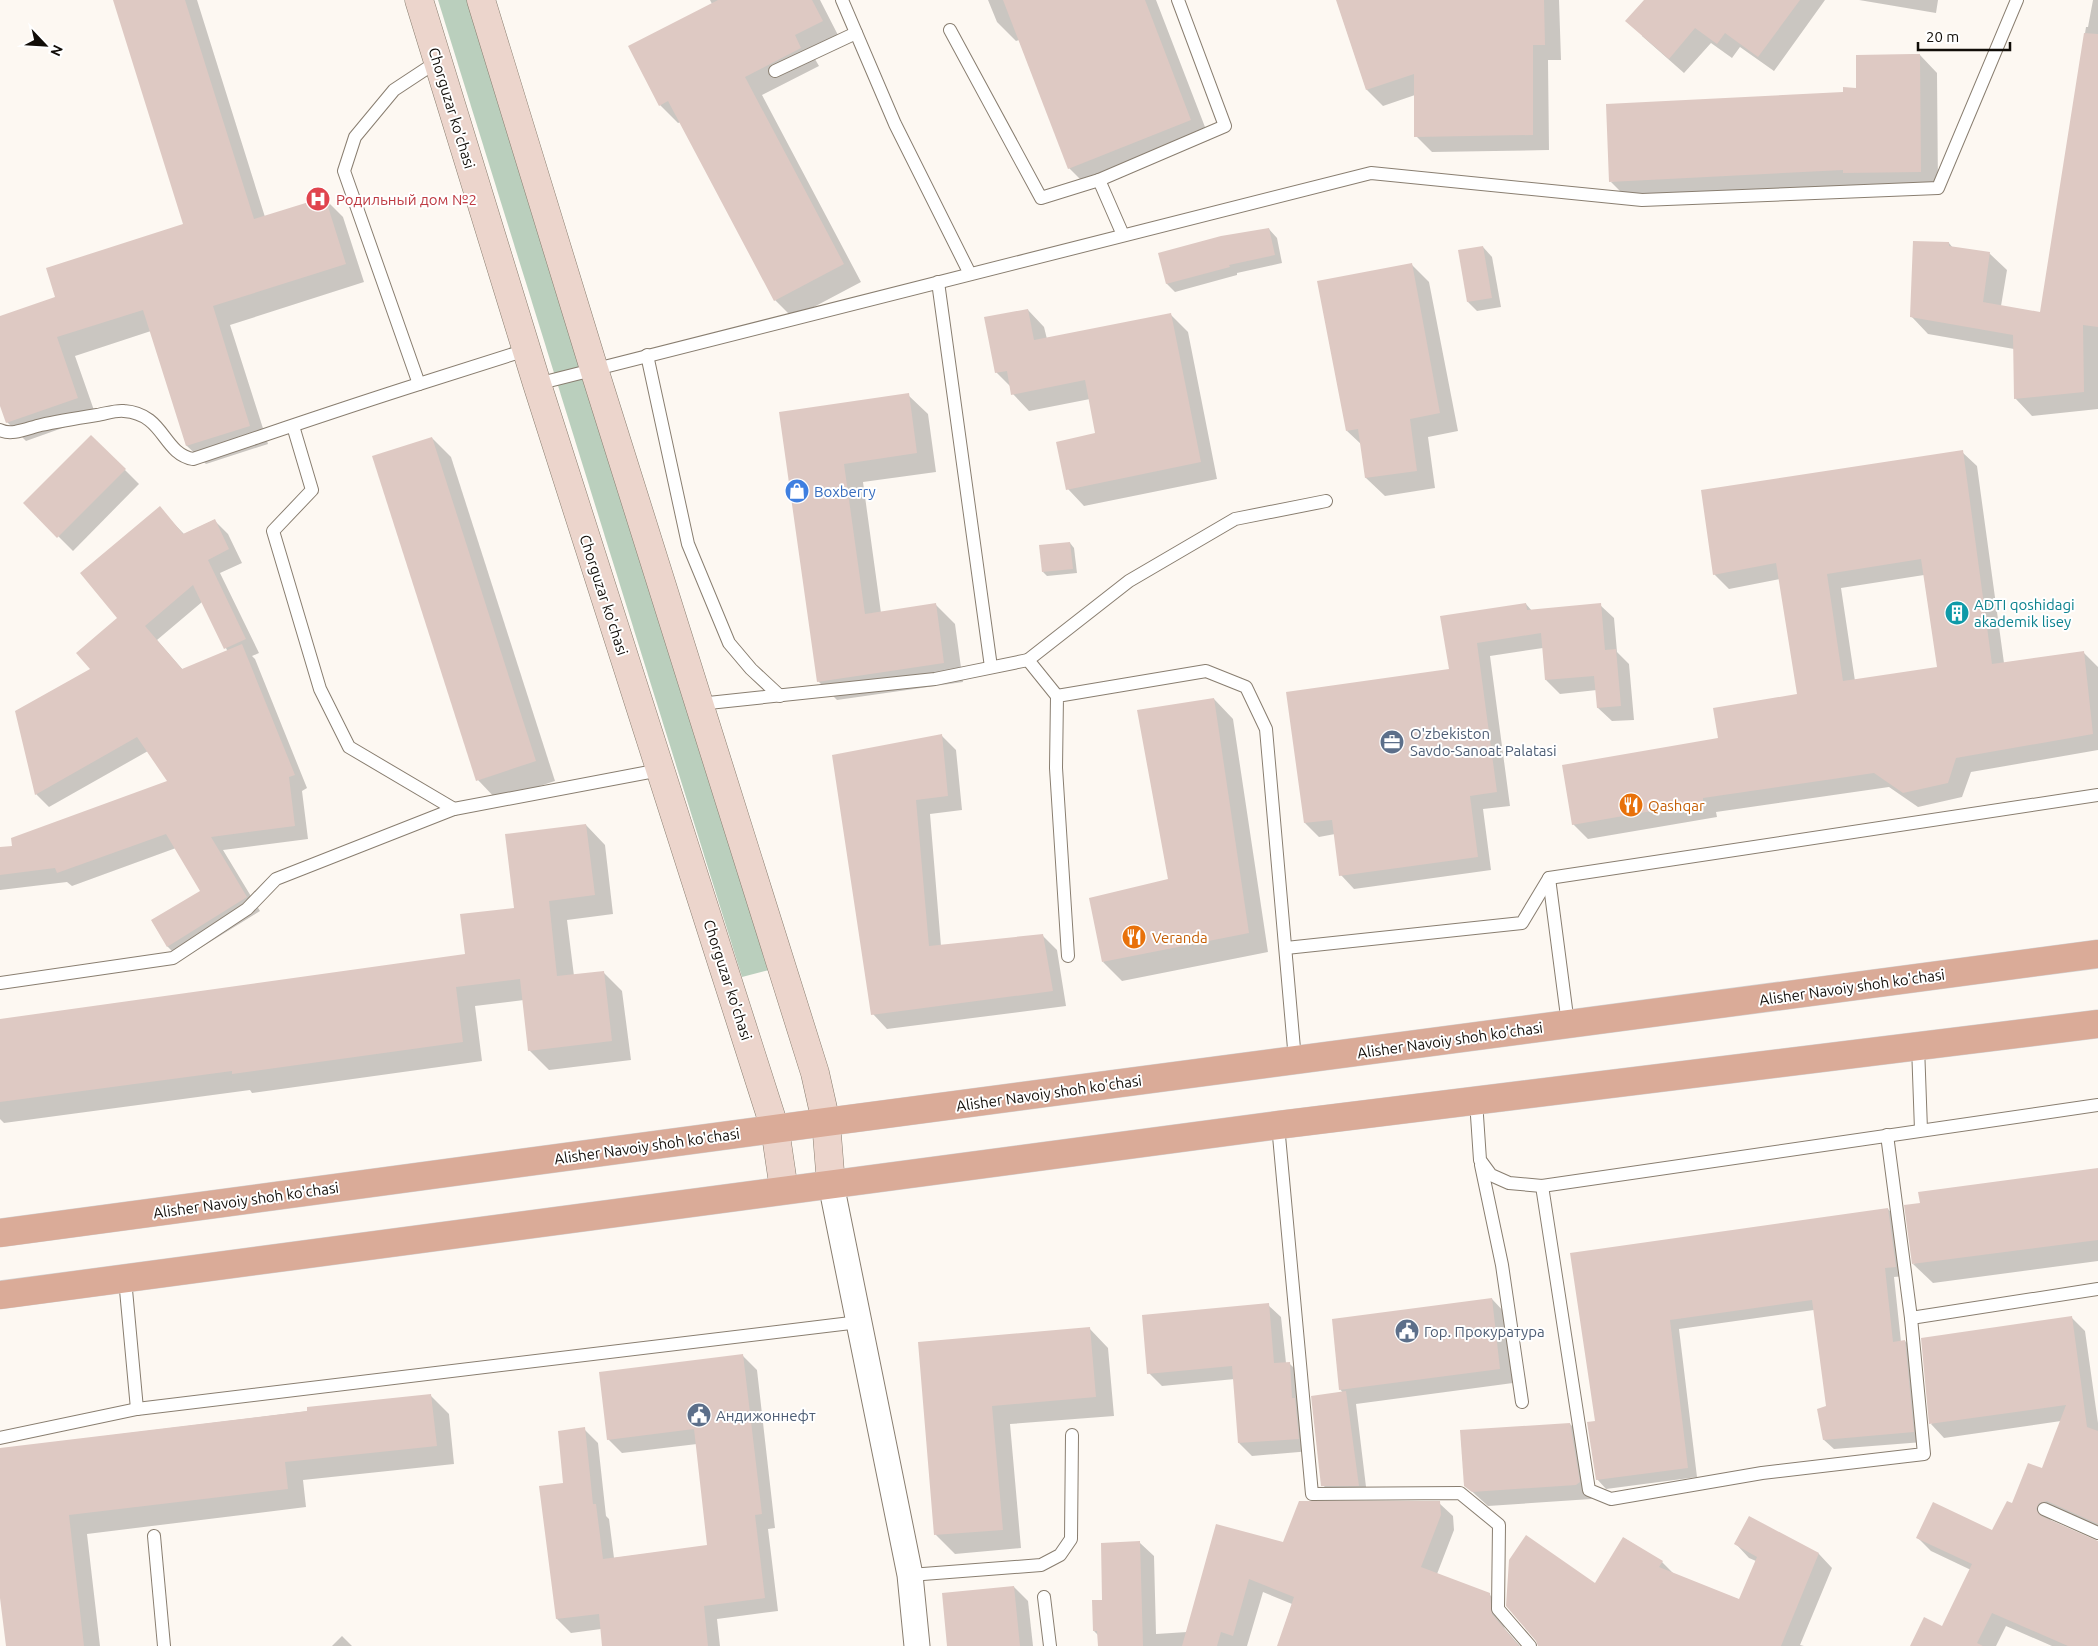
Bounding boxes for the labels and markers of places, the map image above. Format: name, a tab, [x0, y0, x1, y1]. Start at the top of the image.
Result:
hospital icon: Родильный дом №2	[305, 186, 331, 212]
place label: Родильный дом №2	[336, 191, 477, 208]
shop icon: Boxberry	[784, 478, 810, 504]
place label: Boxberry	[814, 483, 876, 500]
place label: ADTI qoshidagi akademik lisey	[1974, 596, 2075, 630]
building icon: ADTI qoshidagi akademik lisey	[1944, 600, 1970, 626]
place label: O'zbekiston Savdo-Sanoat Palatasi	[1410, 725, 1557, 759]
office icon: O'zbekiston Savdo-Sanoat Palatasi	[1379, 729, 1405, 755]
restaurant icon: Qashqar	[1618, 792, 1644, 818]
place label: Qashqar	[1648, 797, 1705, 814]
restaurant icon: Veranda	[1121, 924, 1147, 950]
place label: Veranda	[1152, 929, 1208, 946]
public building icon: Гор. Прокуратура	[1394, 1318, 1420, 1344]
place label: Гор. Прокуратура	[1424, 1323, 1545, 1340]
public building icon: Андижоннефт	[686, 1402, 712, 1428]
place label: Андижоннефт	[716, 1407, 816, 1424]

